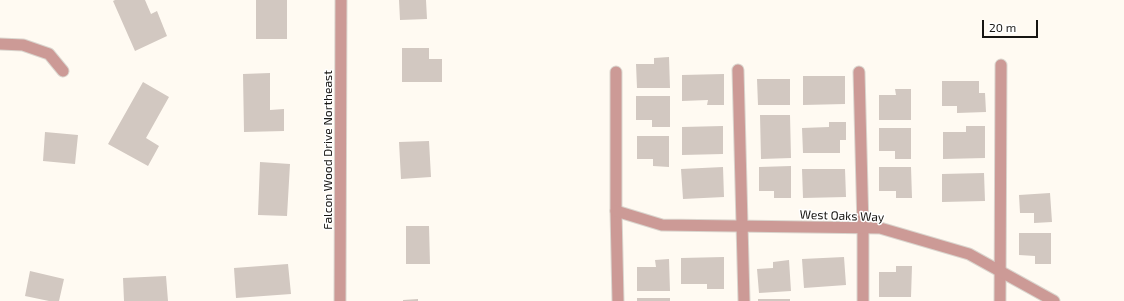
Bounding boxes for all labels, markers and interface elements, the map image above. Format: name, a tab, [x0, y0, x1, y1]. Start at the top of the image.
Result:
scale bar	[984, 12, 1040, 38]
text: 20 m	[989, 20, 1016, 34]
street label: Falcon Wood Drive Northeast	[321, 70, 335, 230]
street label: West Oaks Way	[799, 207, 885, 225]

